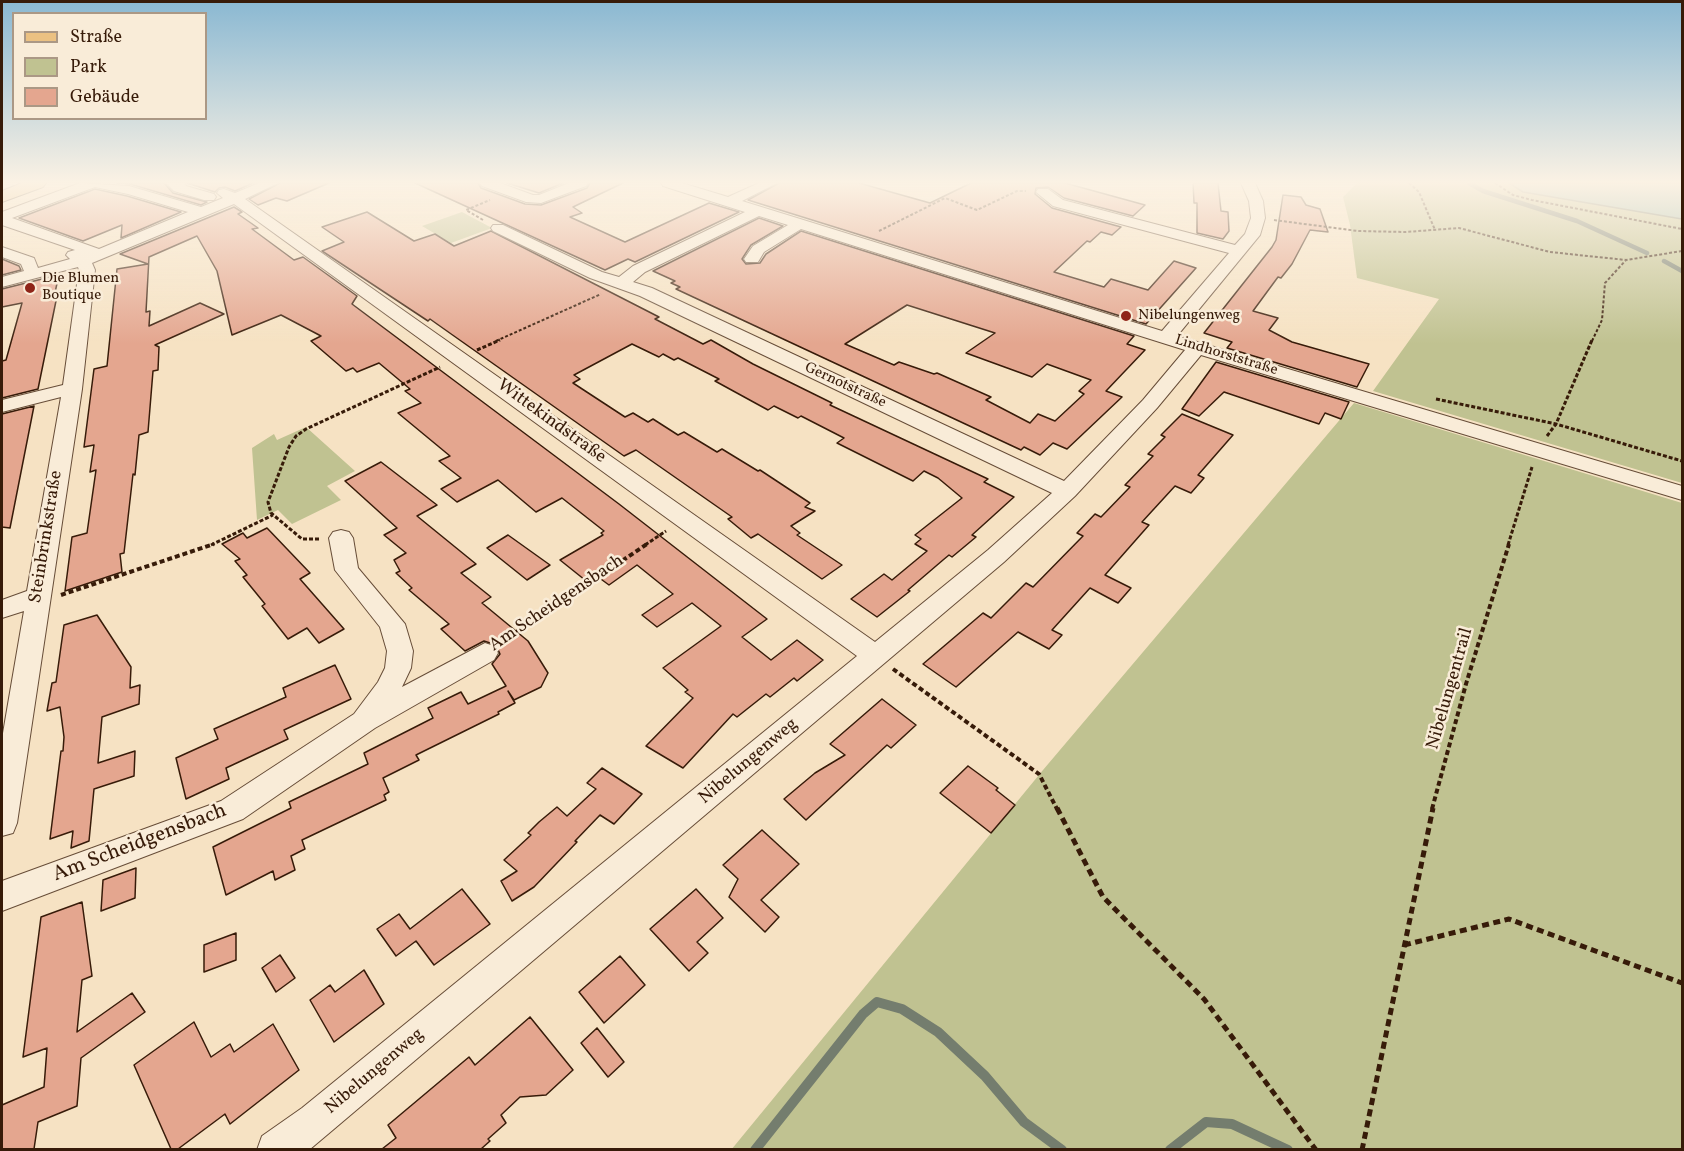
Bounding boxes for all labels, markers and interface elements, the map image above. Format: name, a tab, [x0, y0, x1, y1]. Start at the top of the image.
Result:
legend	[12, 12, 207, 120]
text: Straße	[70, 25, 122, 50]
text: Park	[70, 55, 107, 80]
text: Gebäude	[70, 85, 139, 110]
place label: Die Blumen Boutique	[42, 270, 119, 305]
marker: Die Blumen Boutique	[23, 281, 37, 295]
place label: Nibelungenweg	[1138, 307, 1240, 325]
marker: Nibelungenweg	[1119, 309, 1133, 323]
street label: Lindhorststraße	[1172, 332, 1280, 380]
street label: Gernotstraße	[801, 359, 889, 413]
street label: Wittekindstraße	[492, 375, 610, 469]
street label: Steinbrinkstraße	[26, 469, 68, 605]
street label: Am Scheidgensbach	[486, 551, 628, 657]
street label: Nibelungentrail	[1423, 626, 1479, 752]
street label: Nibelungenweg	[695, 714, 803, 810]
street label: Am Scheidgensbach	[50, 799, 230, 889]
street label: Nibelungenweg	[321, 1024, 429, 1120]

